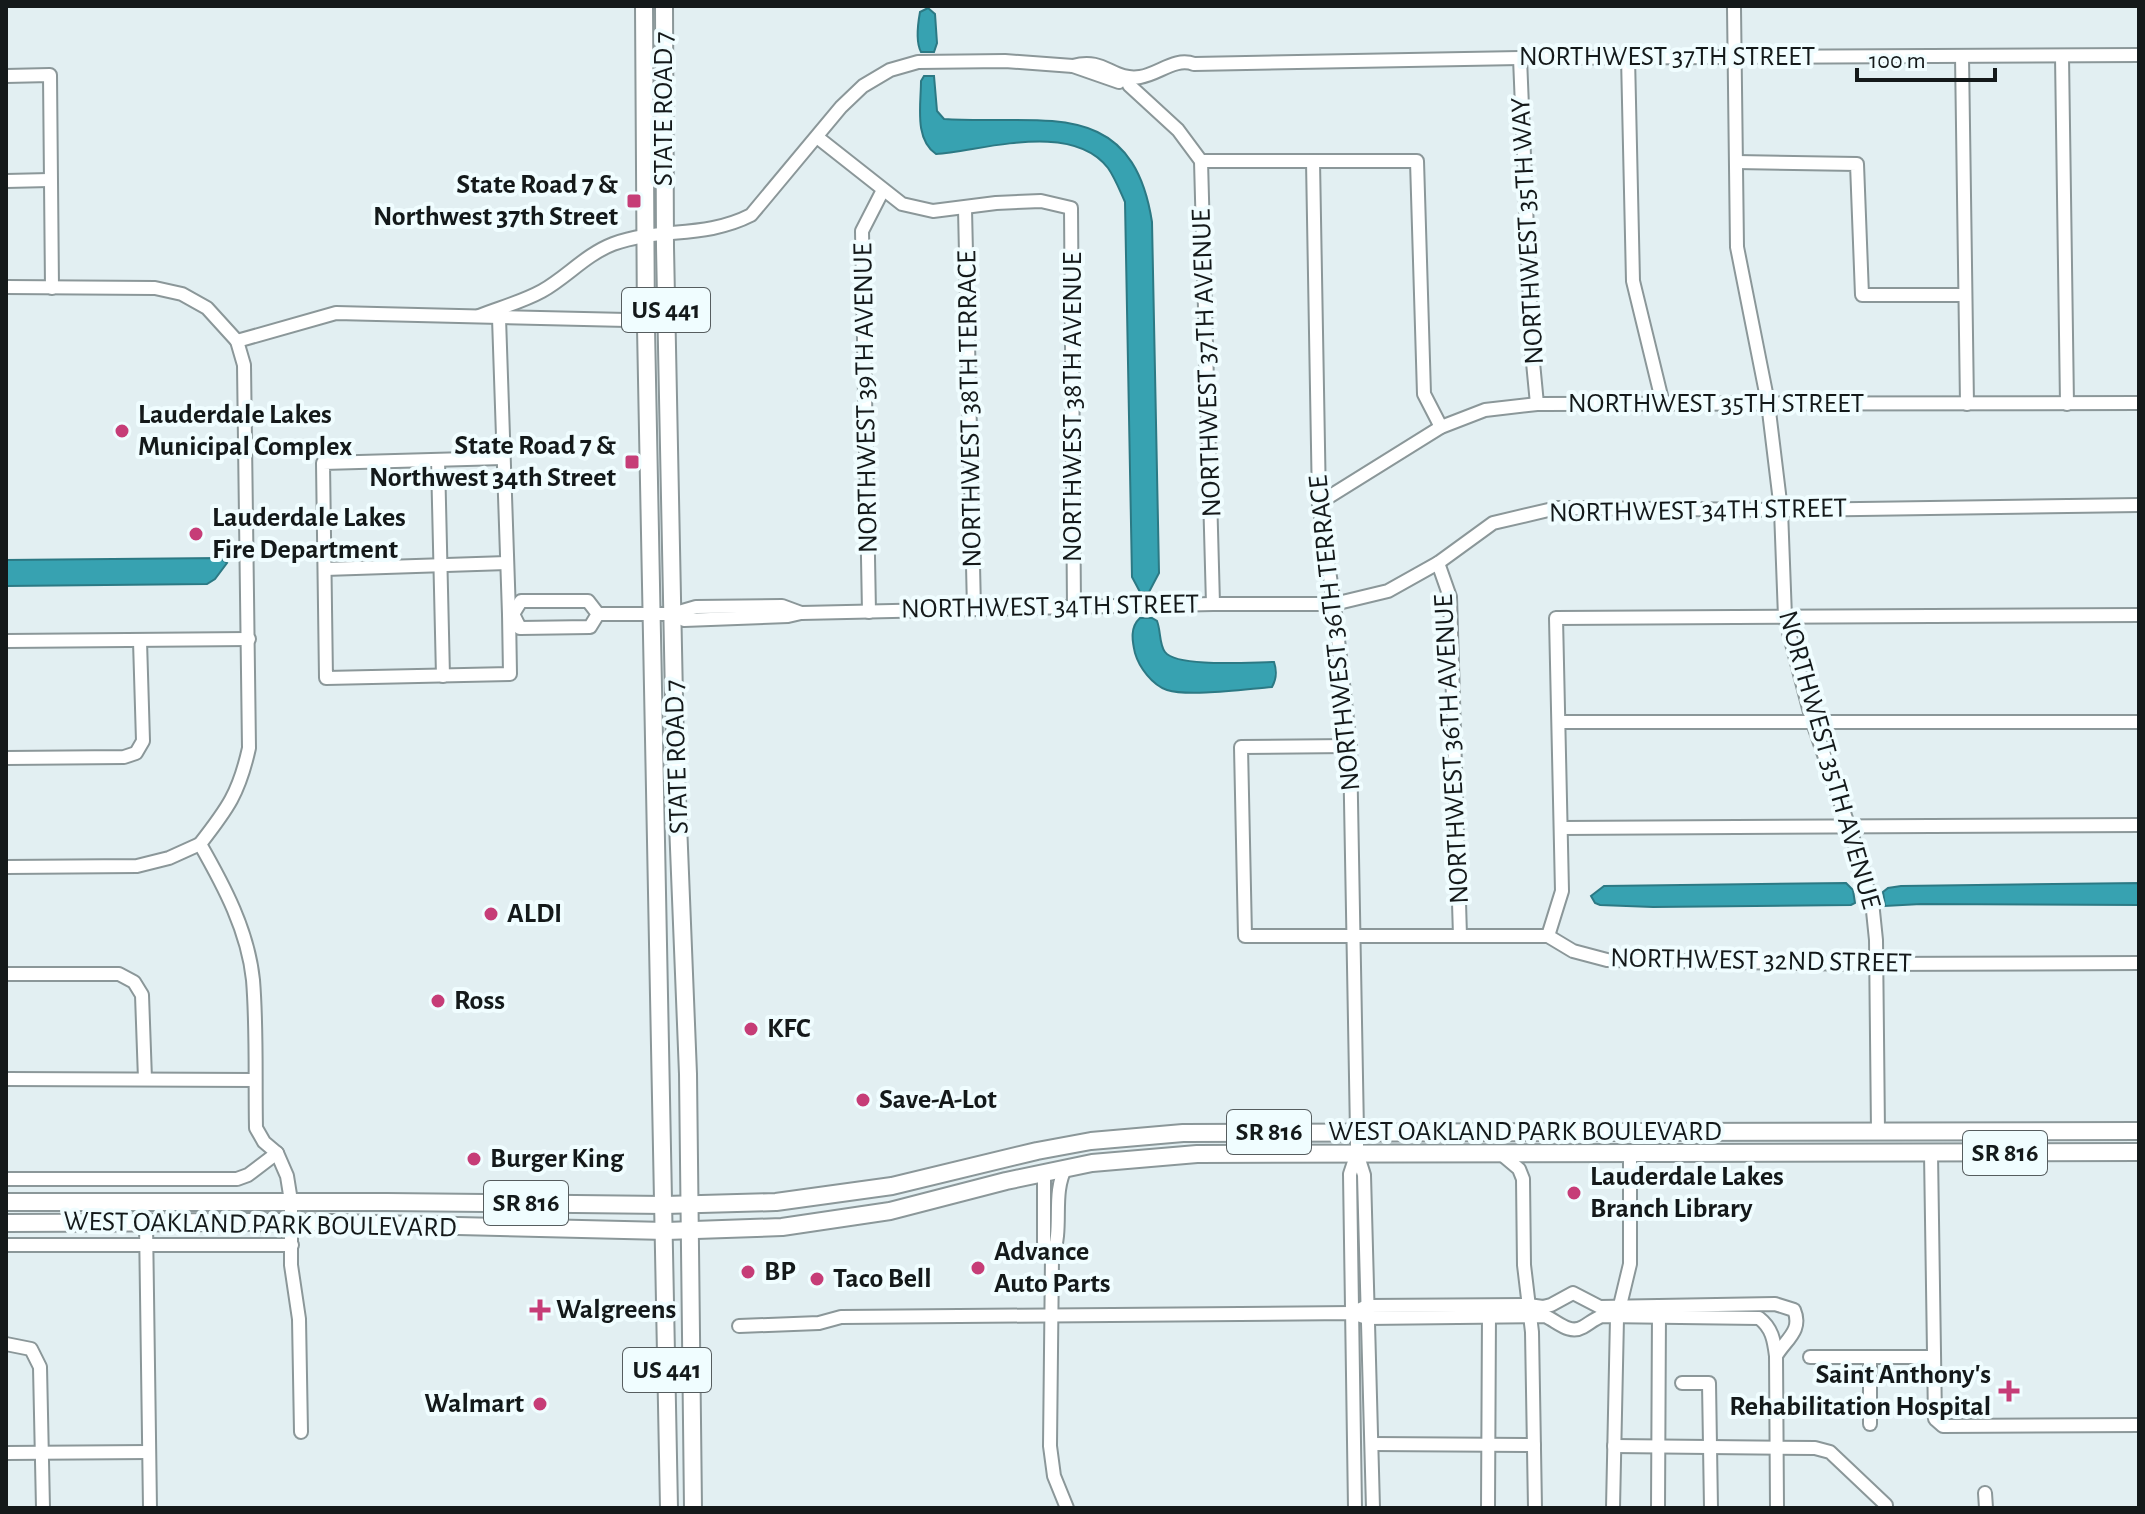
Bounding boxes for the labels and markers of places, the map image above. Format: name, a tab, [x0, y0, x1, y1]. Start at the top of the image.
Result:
place label: State Road 7 & Northwest 37th Street	[373, 171, 619, 231]
marker: State Road 7 & Northwest 37th Street	[625, 192, 643, 210]
place label: Lauderdale Lakes Municipal Complex	[138, 401, 352, 461]
marker: Lauderdale Lakes Municipal Complex	[113, 422, 131, 440]
place label: State Road 7 & Northwest 34th Street	[369, 432, 617, 492]
marker: State Road 7 & Northwest 34th Street	[623, 453, 641, 471]
place label: Lauderdale Lakes Fire Department	[212, 504, 406, 564]
marker: Lauderdale Lakes Fire Department	[187, 525, 205, 543]
place label: ALDI	[507, 900, 562, 928]
marker: ALDI	[482, 905, 500, 923]
place label: Ross	[454, 987, 505, 1015]
marker: Ross	[429, 992, 447, 1010]
place label: KFC	[767, 1015, 811, 1043]
marker: KFC	[742, 1020, 760, 1038]
place label: Save-A-Lot	[879, 1086, 997, 1114]
marker: Save-A-Lot	[854, 1091, 872, 1109]
place label: Burger King	[490, 1145, 625, 1173]
marker: Burger King	[465, 1150, 483, 1168]
place label: Lauderdale Lakes Branch Library	[1590, 1163, 1784, 1223]
marker: Lauderdale Lakes Branch Library	[1565, 1184, 1583, 1202]
place label: Advance Auto Parts	[994, 1238, 1110, 1298]
place label: BP	[764, 1258, 796, 1286]
marker: Advance Auto Parts	[969, 1259, 987, 1277]
marker: BP	[739, 1263, 757, 1281]
place label: Taco Bell	[833, 1265, 932, 1293]
marker: Taco Bell	[808, 1270, 826, 1288]
place label: Walgreens	[556, 1296, 676, 1324]
marker: Walgreens	[531, 1301, 549, 1319]
place label: Saint Anthony's Rehabilitation Hospital	[1729, 1361, 1991, 1421]
marker: Saint Anthony's Rehabilitation Hospital	[1998, 1380, 2020, 1402]
place label: Walmart	[424, 1390, 525, 1418]
marker: Walmart	[531, 1395, 549, 1413]

